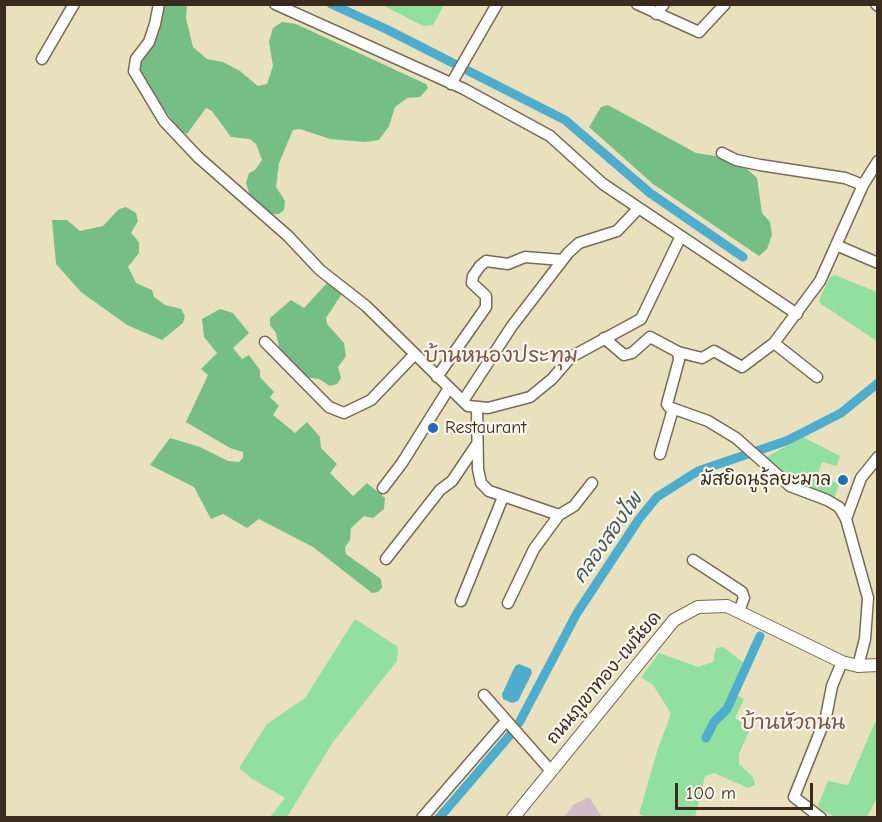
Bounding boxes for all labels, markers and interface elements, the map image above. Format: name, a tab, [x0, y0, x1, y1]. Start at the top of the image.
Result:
district label: บ้านหนองประทุม	[424, 343, 578, 369]
place label: Restaurant	[445, 417, 526, 439]
marker: Restaurant	[426, 421, 440, 435]
place label: มัสยิดนูรุ้ลยะมาล	[700, 469, 831, 491]
marker: มัสยิดนูรุ้ลยะมาล	[836, 473, 850, 487]
water label: คลองสองไพ	[568, 488, 648, 588]
street label: ถนนภูเขาทอง-เพนียด	[542, 607, 666, 749]
district label: บ้านหัวถนน	[741, 710, 845, 736]
scale bar	[678, 771, 816, 809]
text: 100 m	[686, 783, 736, 804]

